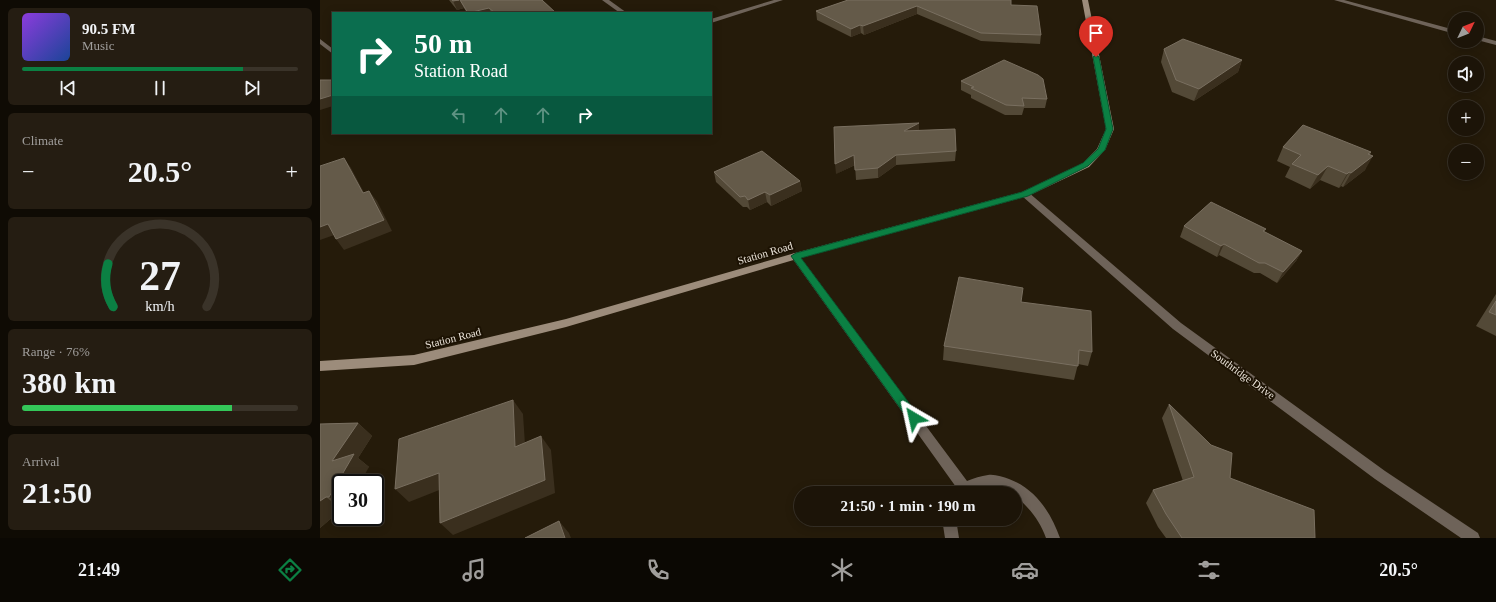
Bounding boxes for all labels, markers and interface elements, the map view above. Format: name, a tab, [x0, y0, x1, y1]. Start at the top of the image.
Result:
north arrow	[1448, 12, 1484, 48]
map controls	[1448, 12, 1484, 180]
pin	[1079, 16, 1113, 57]
text: 90.5 FM	[82, 21, 135, 37]
icon: arrive	[1085, 22, 1107, 44]
icon: right	[348, 28, 400, 80]
text: 50 m	[414, 28, 472, 59]
text: Music	[82, 38, 115, 53]
button: sound	[1448, 56, 1484, 92]
text: Station Road	[414, 61, 508, 81]
icon: previous	[57, 77, 79, 99]
icon: pause	[149, 77, 171, 99]
icon: next	[241, 77, 263, 99]
button: +	[1448, 100, 1484, 136]
icon: left	[448, 104, 470, 126]
icon: ahead	[490, 104, 512, 126]
icon: ahead	[532, 104, 554, 126]
icon: right	[574, 104, 596, 126]
text: Climate	[22, 133, 63, 148]
button: −	[1448, 144, 1484, 180]
text: 20.5°	[128, 155, 192, 188]
text: −	[22, 159, 34, 184]
text: +	[286, 159, 298, 184]
street label: Station Road	[736, 239, 795, 267]
text: 27	[139, 253, 181, 299]
text: km/h	[145, 298, 175, 314]
street label: Station Road	[424, 325, 483, 351]
text: Range · 76%	[22, 344, 90, 359]
street label: Southridge Drive	[1209, 347, 1277, 401]
text: 380 km	[22, 366, 116, 399]
position arrow	[893, 397, 935, 439]
text: Arrival	[22, 454, 60, 469]
speed limit sign: 30	[332, 474, 384, 526]
text: 21:50	[22, 476, 92, 509]
text: 21:50 · 1 min · 190 m	[841, 498, 976, 514]
icon: directions	[276, 556, 304, 584]
icon: music	[460, 556, 488, 584]
icon: phone	[644, 556, 672, 584]
icon: climate	[828, 556, 856, 584]
icon: car	[1011, 556, 1039, 584]
icon: filters	[1195, 556, 1223, 584]
text: 21:49	[78, 560, 120, 580]
text: 20.5°	[1379, 560, 1418, 580]

